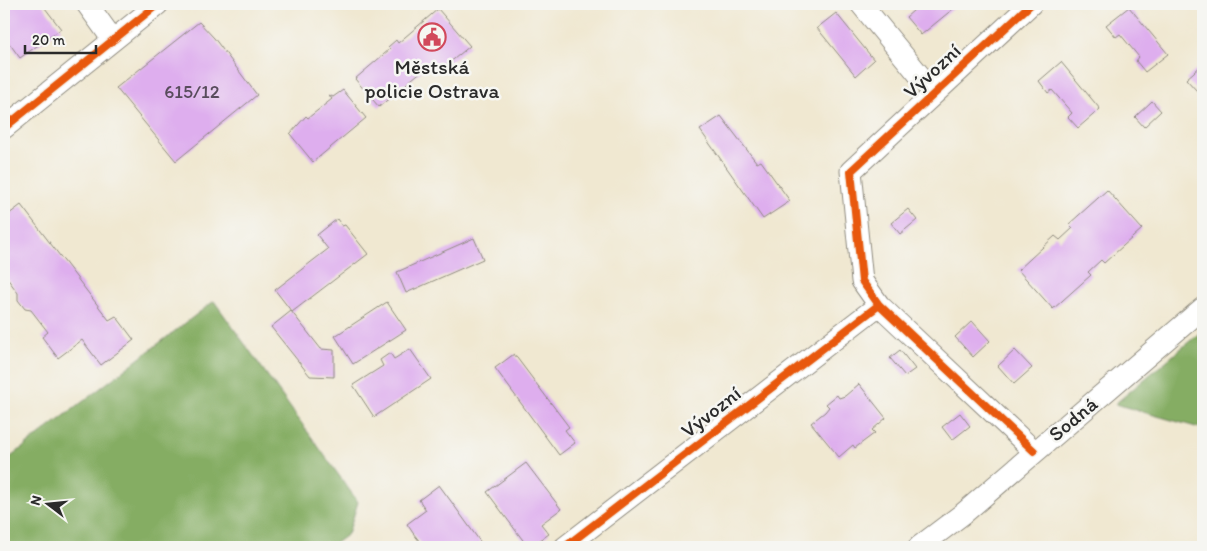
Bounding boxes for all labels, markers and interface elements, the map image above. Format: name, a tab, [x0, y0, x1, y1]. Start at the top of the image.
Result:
scale bar	[25, 22, 96, 54]
public building icon: Městská policie Ostrava	[417, 22, 447, 52]
text: 20 m	[32, 31, 66, 49]
street label: Vývozní	[898, 37, 966, 103]
place label: Městská policie Ostrava	[365, 54, 500, 103]
house number: 615/12	[164, 80, 220, 103]
street label: Vývozní	[676, 380, 746, 443]
street label: Sodná	[1043, 391, 1102, 446]
north arrow	[22, 478, 72, 528]
text: N	[27, 494, 45, 507]

